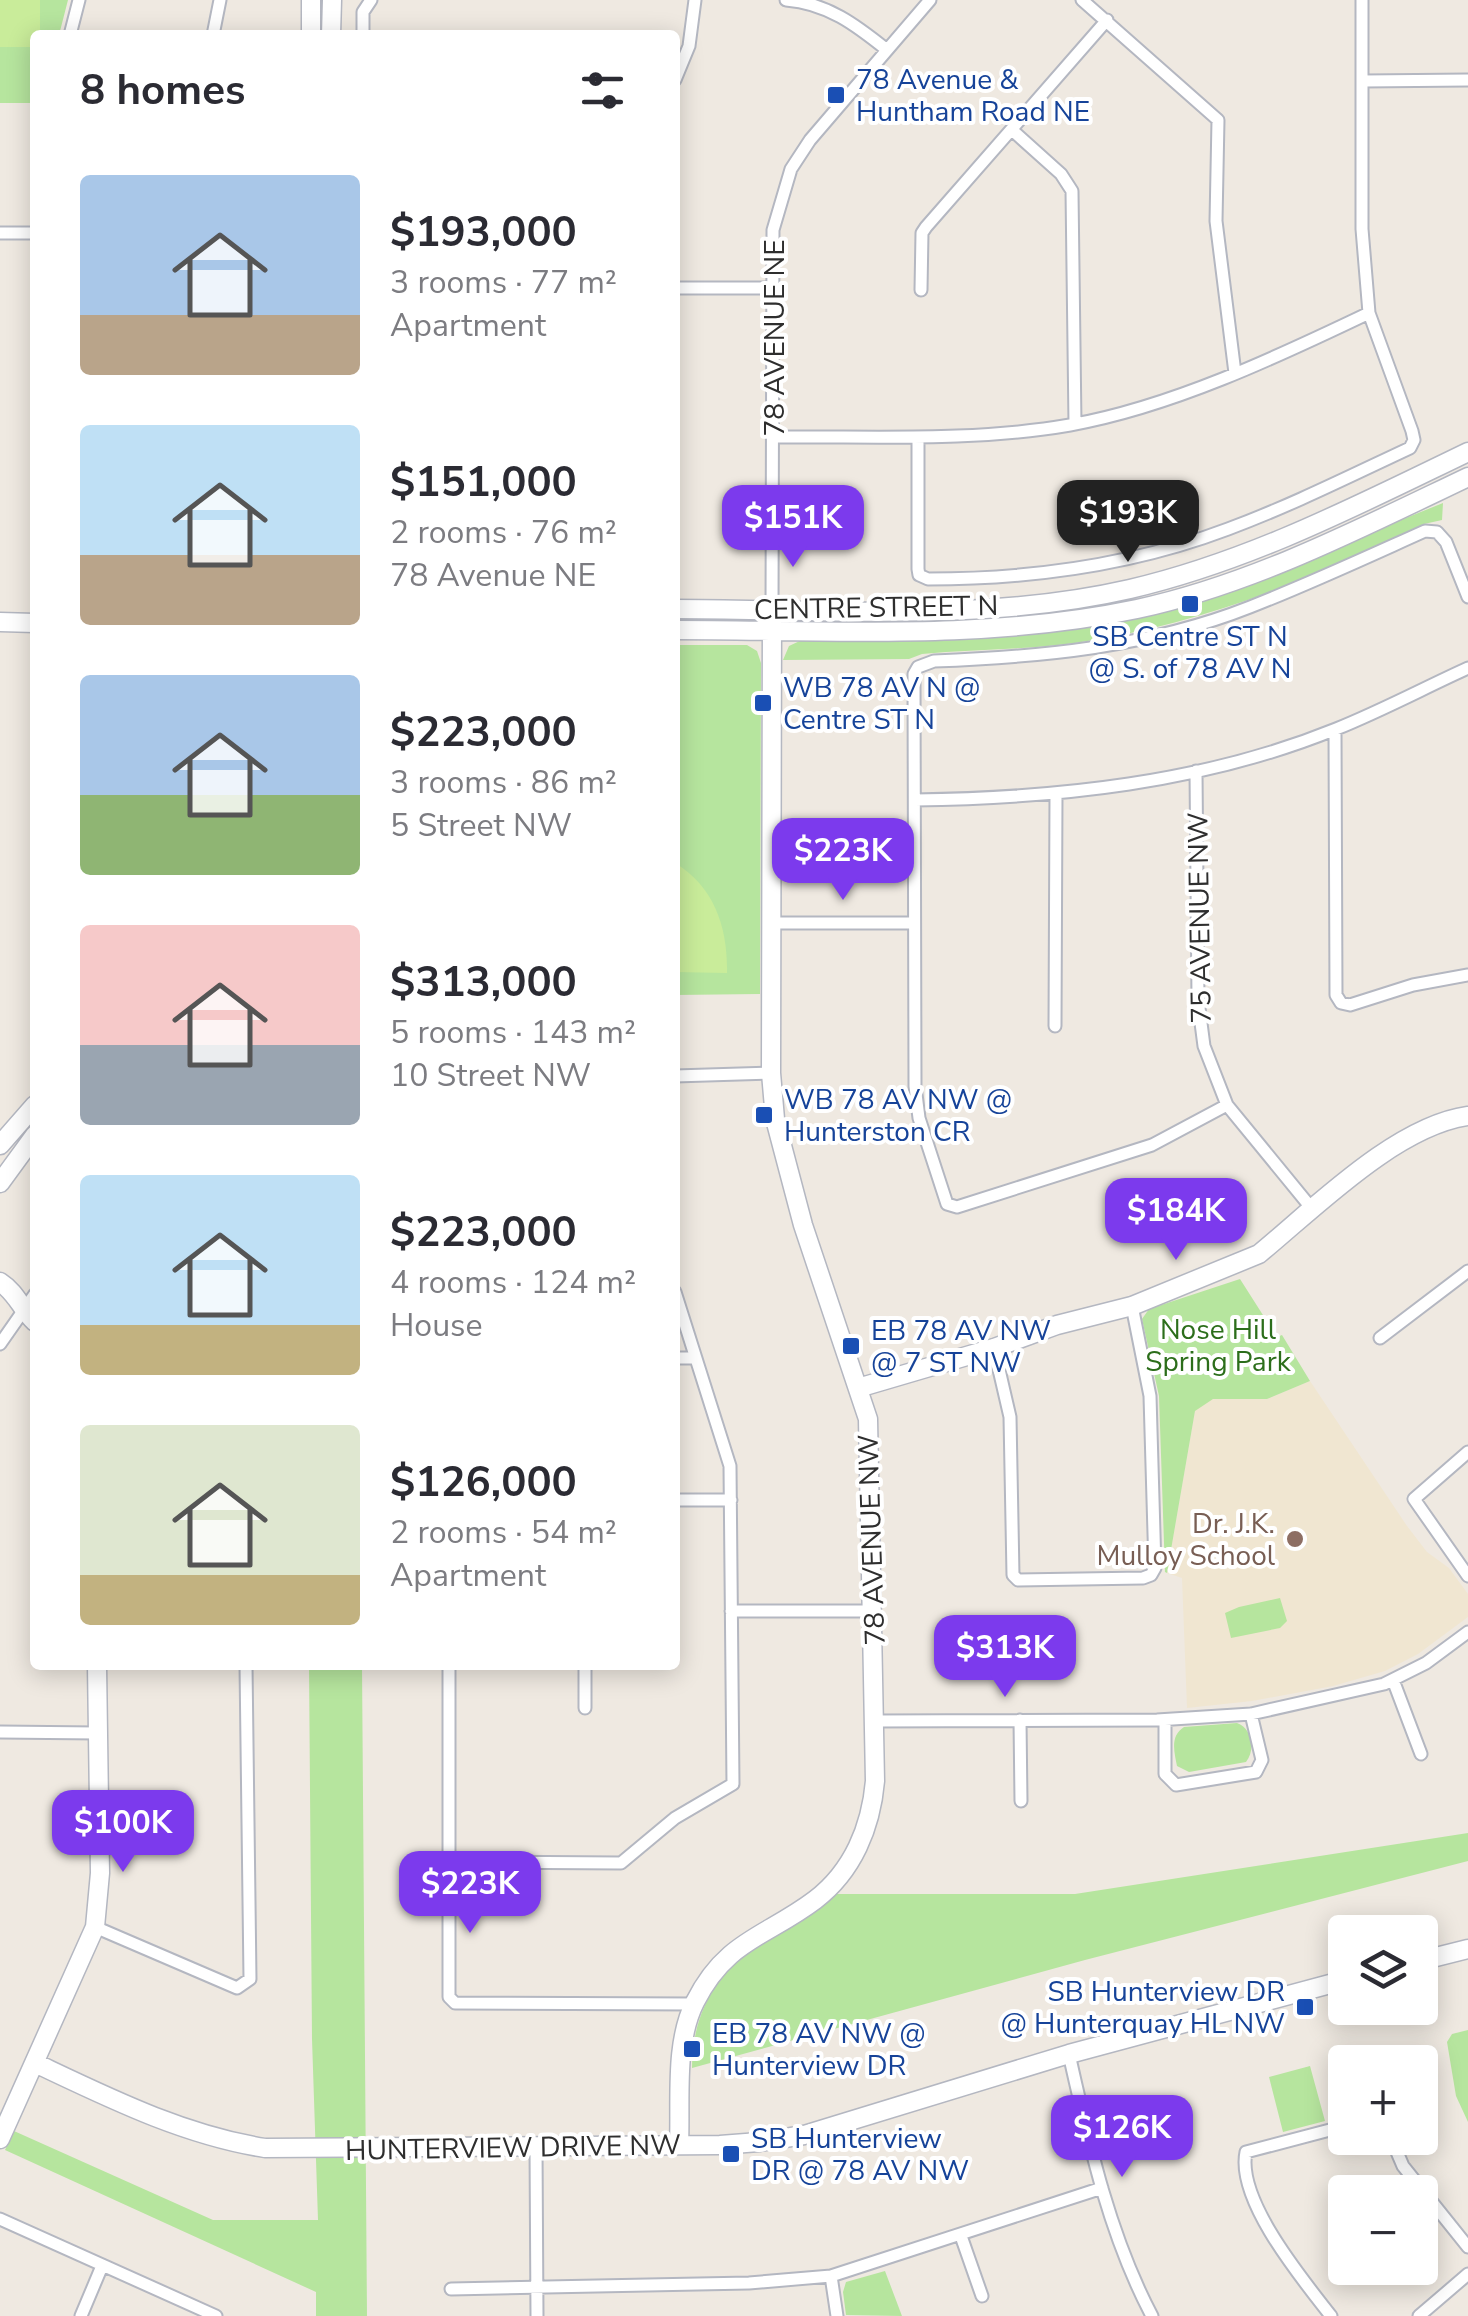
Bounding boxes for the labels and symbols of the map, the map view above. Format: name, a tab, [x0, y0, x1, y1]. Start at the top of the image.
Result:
place label: 78 Avenue & Huntham Road NE	[856, 61, 1090, 131]
marker: 78 Avenue & Huntham Road NE	[825, 84, 847, 106]
street label: 78 AVENUE NE	[756, 240, 794, 436]
pin: $193K	[1058, 480, 1198, 565]
pin: $151K	[723, 485, 863, 570]
street label: CENTRE STREET N	[753, 587, 999, 629]
marker: SB Centre ST N @ S. of 78 AV N	[1179, 593, 1201, 615]
place label: SB Centre ST N @ S. of 78 AV N	[1088, 618, 1292, 688]
place label: WB 78 AV N @ Centre ST N	[783, 669, 981, 739]
marker: WB 78 AV N @ Centre ST N	[752, 692, 774, 714]
street label: 75 AVENUE NW	[1179, 812, 1221, 1024]
pin: $223K	[773, 818, 913, 903]
place label: WB 78 AV NW @ Hunterston CR	[784, 1081, 1012, 1151]
marker: WB 78 AV NW @ Hunterston CR	[753, 1104, 775, 1126]
pin: $184K	[1106, 1178, 1246, 1263]
park label: Nose Hill Spring Park	[1145, 1311, 1292, 1381]
place label: EB 78 AV NW @ 7 ST NW	[871, 1312, 1051, 1382]
marker: EB 78 AV NW @ 7 ST NW	[840, 1335, 862, 1357]
street label: 78 AVENUE NW	[849, 1433, 895, 1646]
place label: Dr. J.K. Mulloy School	[1096, 1505, 1276, 1575]
marker: Dr. J.K. Mulloy School	[1284, 1528, 1306, 1550]
pin: $313K	[935, 1615, 1075, 1700]
pin: $100K	[53, 1790, 193, 1875]
pin: $223K	[400, 1851, 540, 1936]
place label: SB Hunterview DR @ Hunterquay HL NW	[1000, 1973, 1285, 2043]
marker: SB Hunterview DR @ Hunterquay HL NW	[1294, 1996, 1316, 2018]
place label: EB 78 AV NW @ Hunterview DR	[712, 2015, 926, 2085]
marker: EB 78 AV NW @ Hunterview DR	[681, 2038, 703, 2060]
pin: $126K	[1052, 2095, 1192, 2180]
place label: SB Hunterview DR @ 78 AV NW	[751, 2120, 969, 2190]
street label: HUNTERVIEW DRIVE NW	[345, 2126, 681, 2170]
marker: SB Hunterview DR @ 78 AV NW	[720, 2143, 742, 2165]

